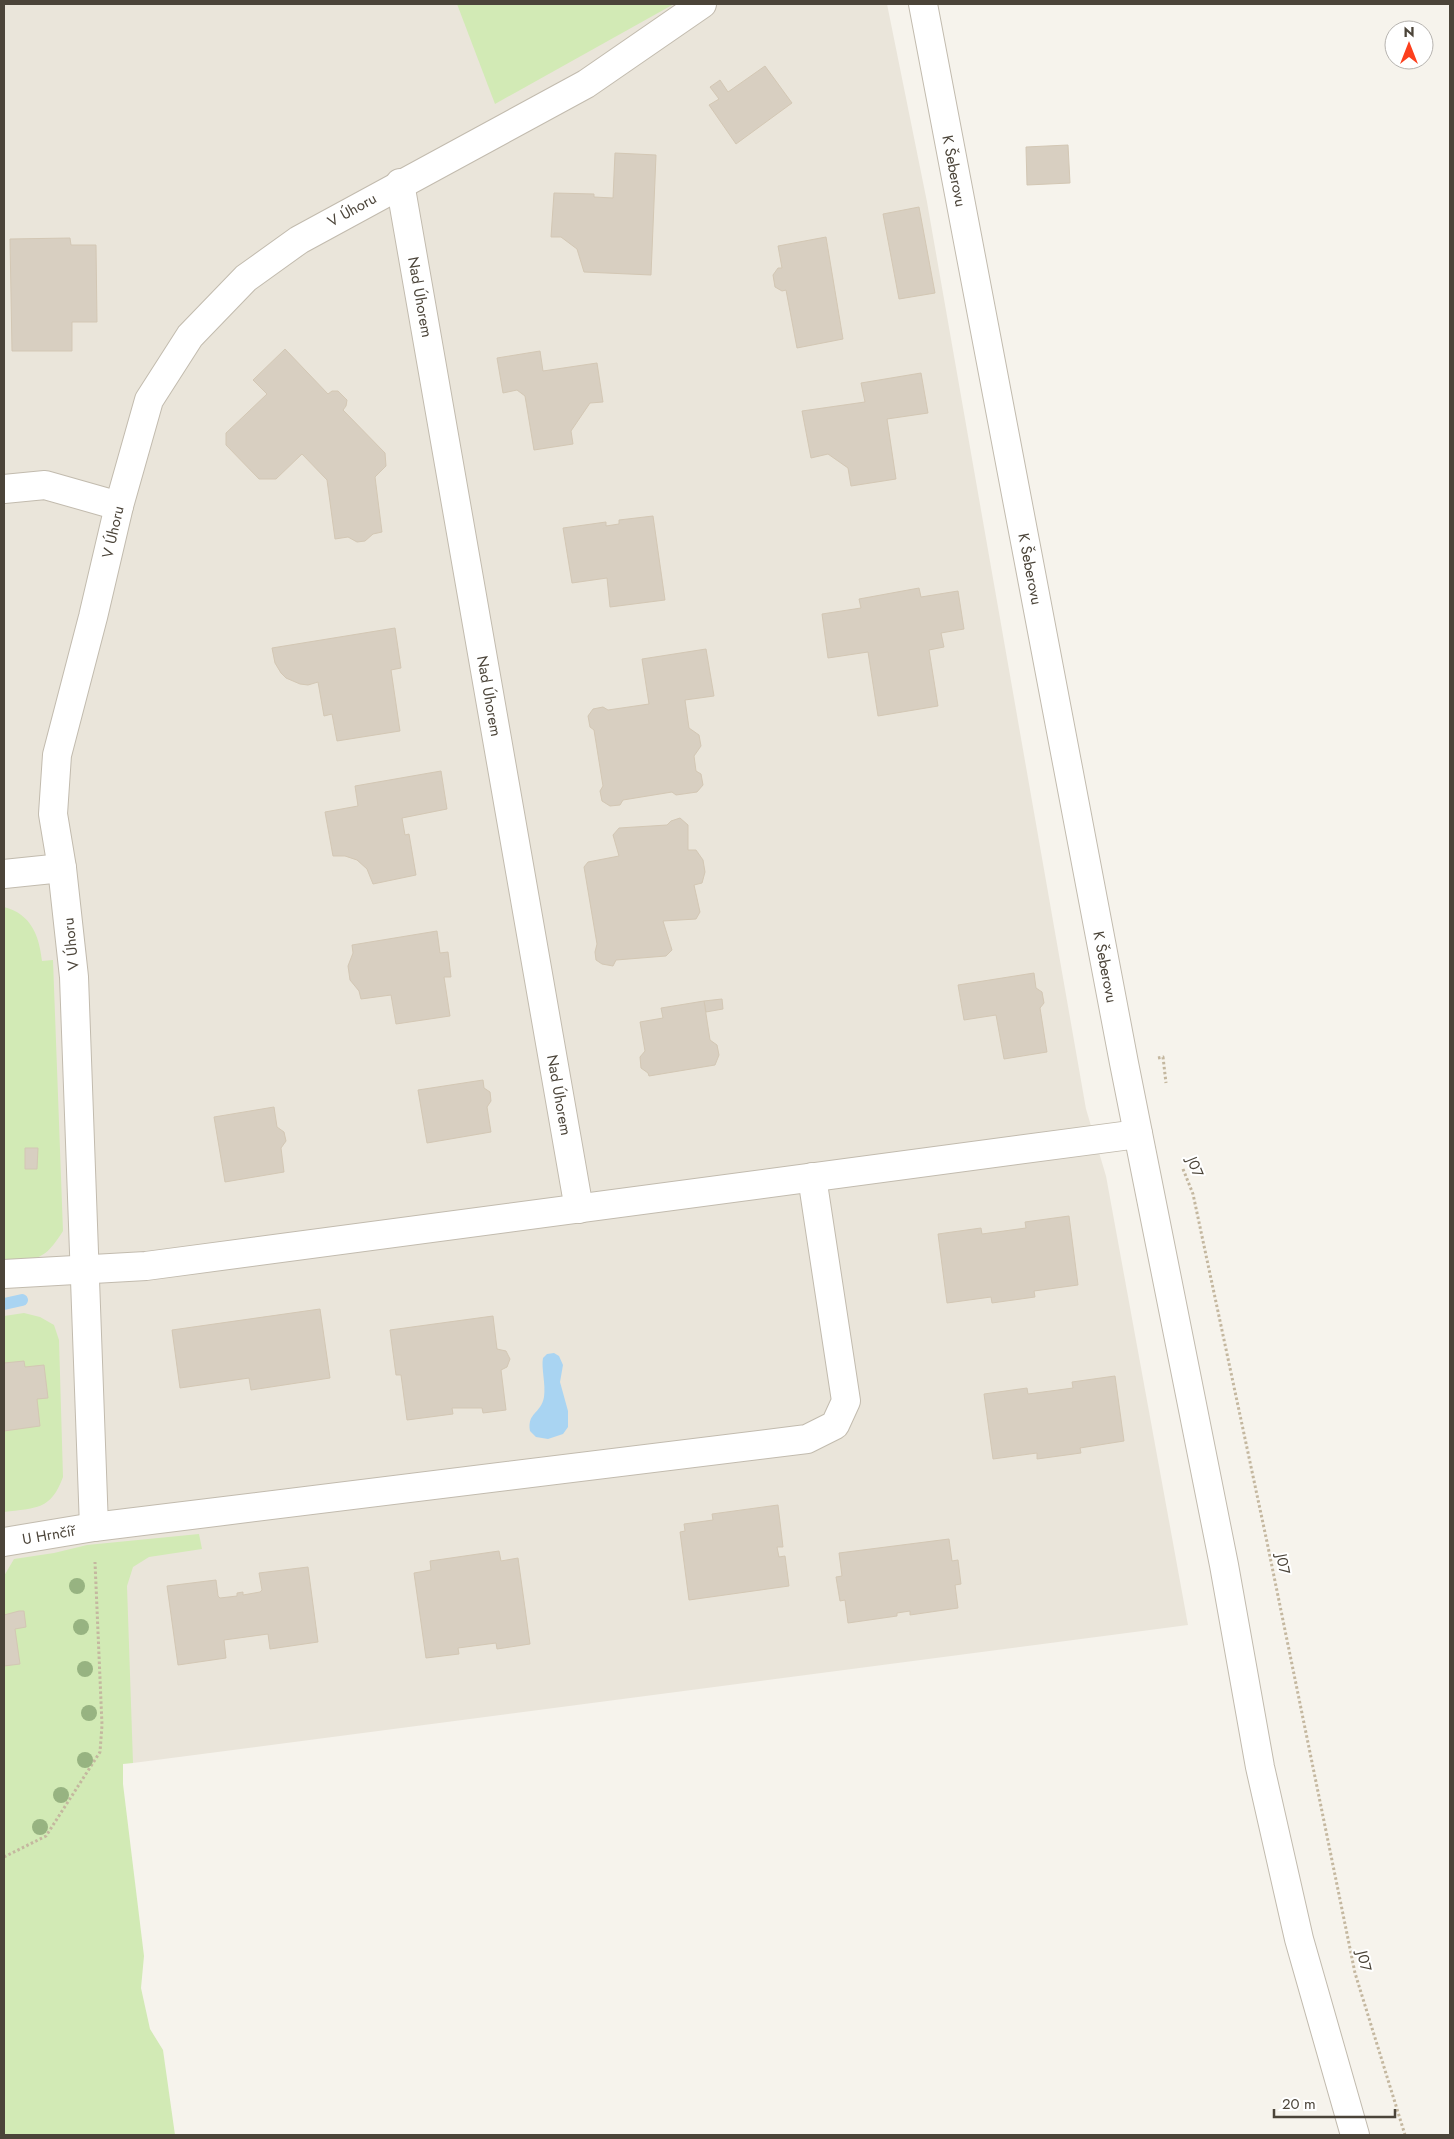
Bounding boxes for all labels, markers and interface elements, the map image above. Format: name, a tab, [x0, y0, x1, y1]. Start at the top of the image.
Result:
north arrow	[1384, 20, 1434, 70]
text: N	[1403, 22, 1415, 42]
street label: K Šeberovu	[936, 133, 972, 209]
street label: V Úhoru	[324, 188, 380, 232]
street label: Nad Úhorem	[402, 255, 438, 339]
street label: V Úhoru	[96, 504, 130, 560]
street label: K Šeberovu	[1012, 531, 1048, 607]
street label: Nad Úhorem	[471, 654, 507, 738]
street label: V Úhoru	[57, 917, 85, 971]
street label: K Šeberovu	[1087, 929, 1123, 1005]
street label: Nad Úhorem	[541, 1053, 577, 1137]
street label: J07	[1180, 1152, 1209, 1181]
street label: U Hrnčíř	[21, 1519, 78, 1551]
street label: J07	[1270, 1550, 1296, 1576]
street label: J07	[1351, 1947, 1377, 1974]
scale bar	[1274, 2086, 1395, 2118]
text: 20 m	[1282, 2093, 1316, 2115]

